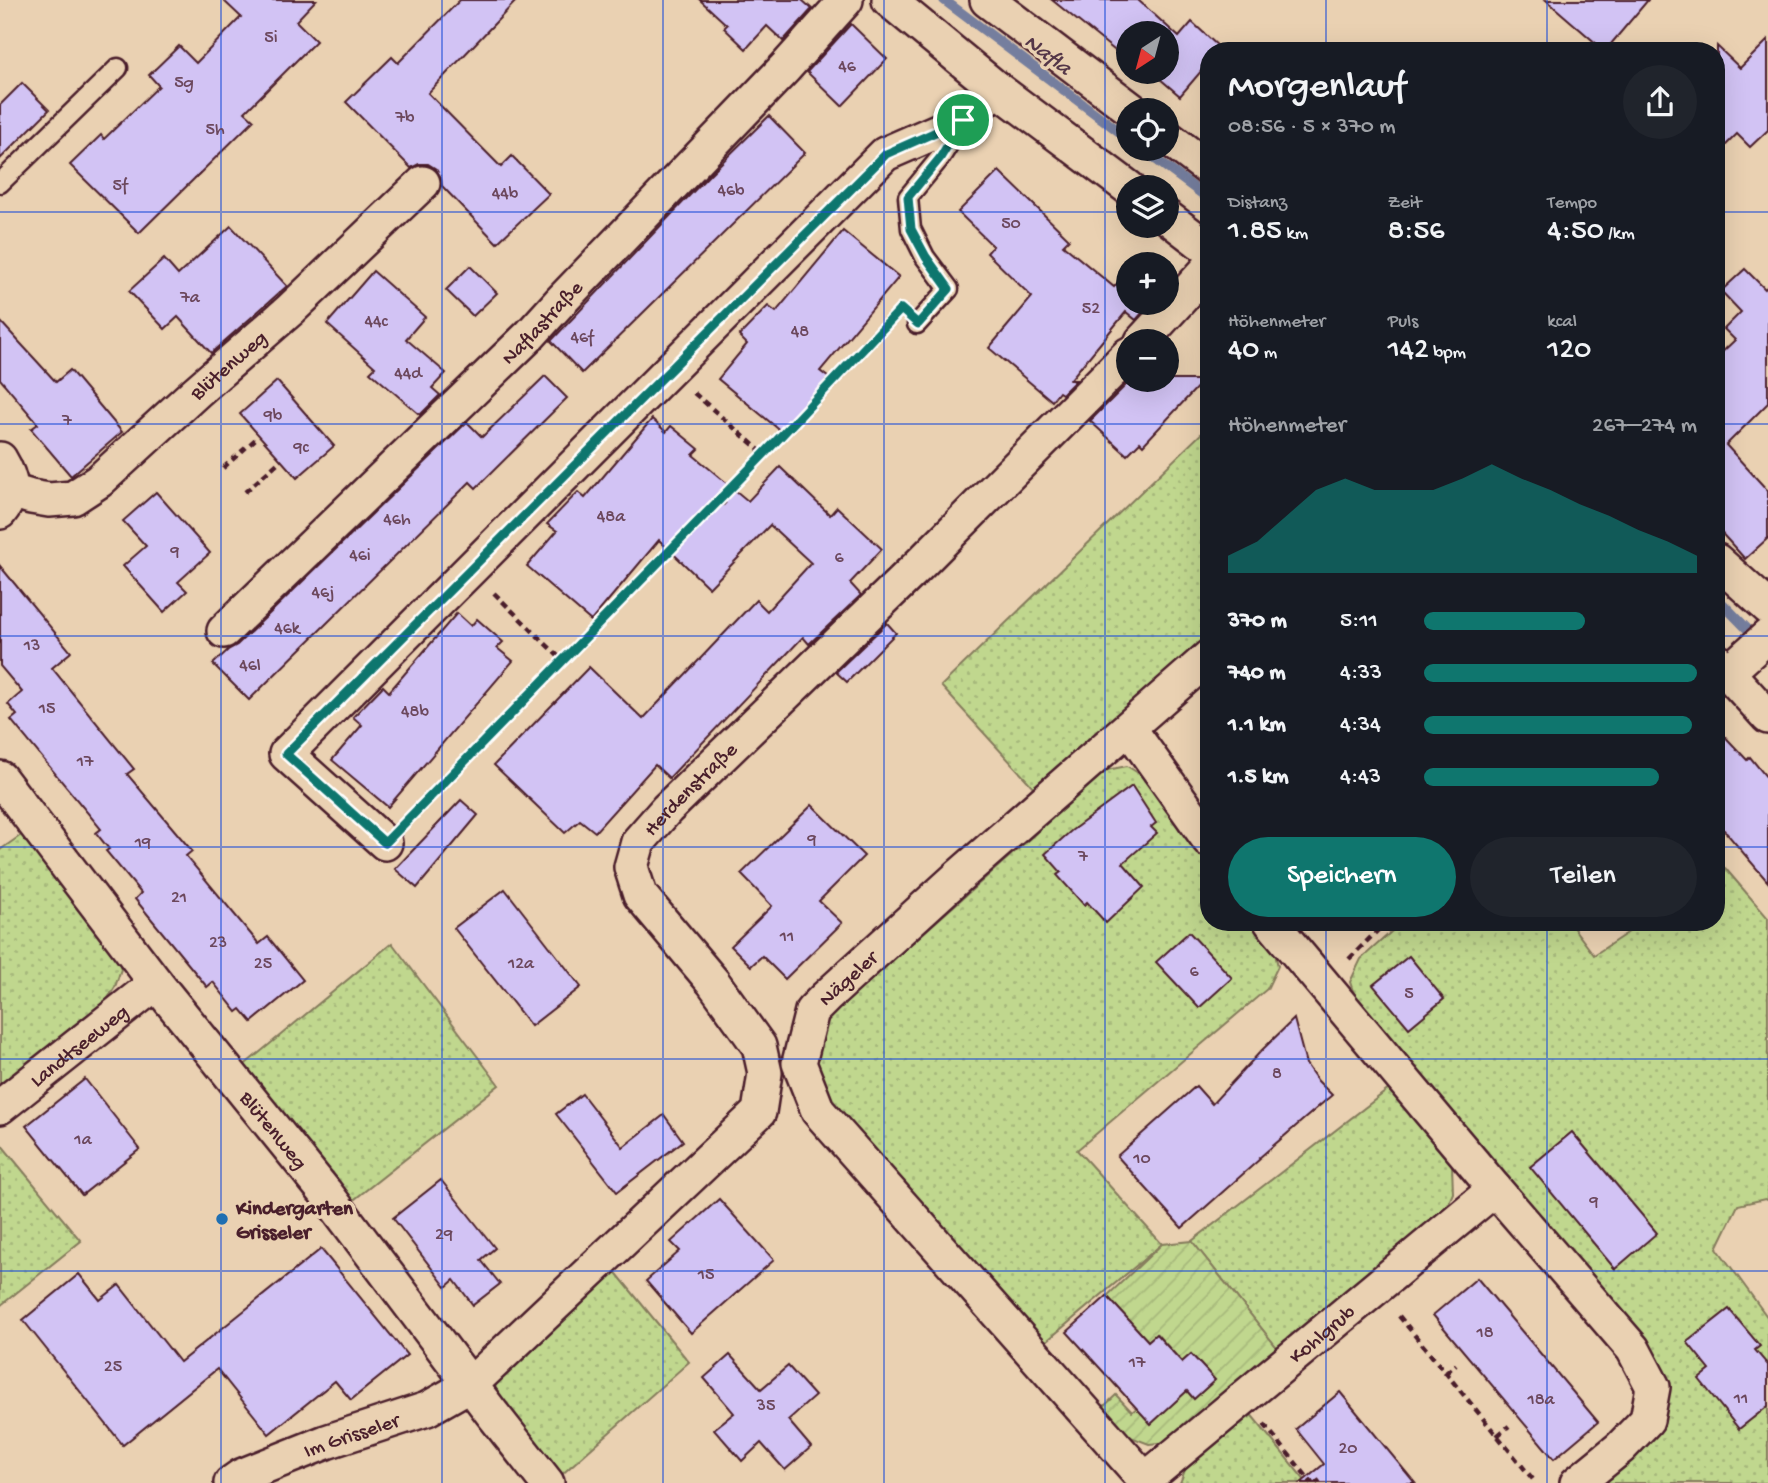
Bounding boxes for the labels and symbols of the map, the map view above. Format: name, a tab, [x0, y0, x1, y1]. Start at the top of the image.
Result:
north arrow	[1116, 21, 1180, 84]
house number: 5i	[264, 28, 278, 49]
water label: Nafla	[1018, 29, 1077, 83]
house number: 46	[838, 57, 857, 78]
house number: 5g	[174, 73, 194, 94]
pin	[933, 90, 993, 150]
house number: 7b	[395, 108, 415, 129]
house number: 5h	[205, 120, 225, 141]
house number: 5f	[113, 176, 129, 197]
house number: 46b	[717, 181, 745, 202]
house number: 44b	[492, 184, 519, 205]
house number: 50	[1001, 214, 1021, 235]
street label: Naflastraße	[498, 276, 591, 372]
house number: 7a	[179, 288, 201, 309]
house number: 52	[1082, 299, 1100, 320]
house number: 44c	[364, 312, 388, 333]
house number: 48	[791, 322, 809, 343]
street label: Blütenweg	[186, 327, 274, 408]
house number: 46f	[570, 328, 595, 349]
house number: 44d	[394, 364, 423, 385]
house number: 9b	[263, 406, 283, 427]
house number: 7	[61, 411, 72, 432]
house number: 9c	[292, 438, 309, 459]
house number: 48a	[597, 507, 626, 528]
house number: 46h	[383, 510, 411, 531]
house number: 9	[169, 542, 180, 563]
house number: 46i	[349, 546, 371, 567]
house number: 6	[834, 548, 844, 569]
house number: 46j	[312, 583, 334, 604]
house number: 46k	[274, 619, 302, 640]
house number: 13	[23, 636, 40, 657]
house number: 46l	[239, 656, 261, 677]
house number: 15	[38, 699, 55, 720]
house number: 48b	[401, 702, 429, 723]
street label: Herdenstraße	[640, 738, 745, 843]
house number: 17	[76, 752, 94, 773]
house number: 9	[806, 830, 817, 851]
house number: 19	[134, 833, 151, 854]
house number: 7	[1077, 847, 1088, 868]
house number: 21	[171, 888, 187, 909]
house number: 11	[779, 927, 794, 948]
house number: 23	[209, 933, 227, 954]
street label: Nägeler	[815, 946, 885, 1013]
house number: 25	[254, 954, 272, 975]
house number: 12a	[507, 954, 535, 975]
house number: 6	[1189, 962, 1199, 983]
house number: 5	[1404, 984, 1414, 1005]
street label: Landtseeweg	[26, 1001, 135, 1094]
house number: 8	[1272, 1064, 1282, 1085]
street label: Blütenweg	[232, 1087, 311, 1176]
house number: 1a	[73, 1130, 93, 1151]
house number: 10	[1132, 1149, 1151, 1170]
house number: 9	[1588, 1192, 1599, 1213]
place label: Kindergarten Grisseler	[235, 1198, 354, 1247]
marker: Kindergarten Grisseler	[214, 1211, 230, 1227]
house number: 29	[435, 1225, 453, 1246]
house number: 15	[697, 1265, 714, 1286]
street label: Kohlgrub	[1285, 1301, 1362, 1371]
house number: 18	[1475, 1323, 1494, 1344]
house number: 17	[1128, 1353, 1146, 1374]
house number: 25	[104, 1357, 122, 1378]
house number: 11	[1733, 1389, 1748, 1410]
house number: 18a	[1526, 1390, 1556, 1411]
house number: 35	[756, 1396, 775, 1417]
street label: Im Grisseler	[301, 1409, 405, 1466]
house number: 20	[1338, 1439, 1358, 1460]

